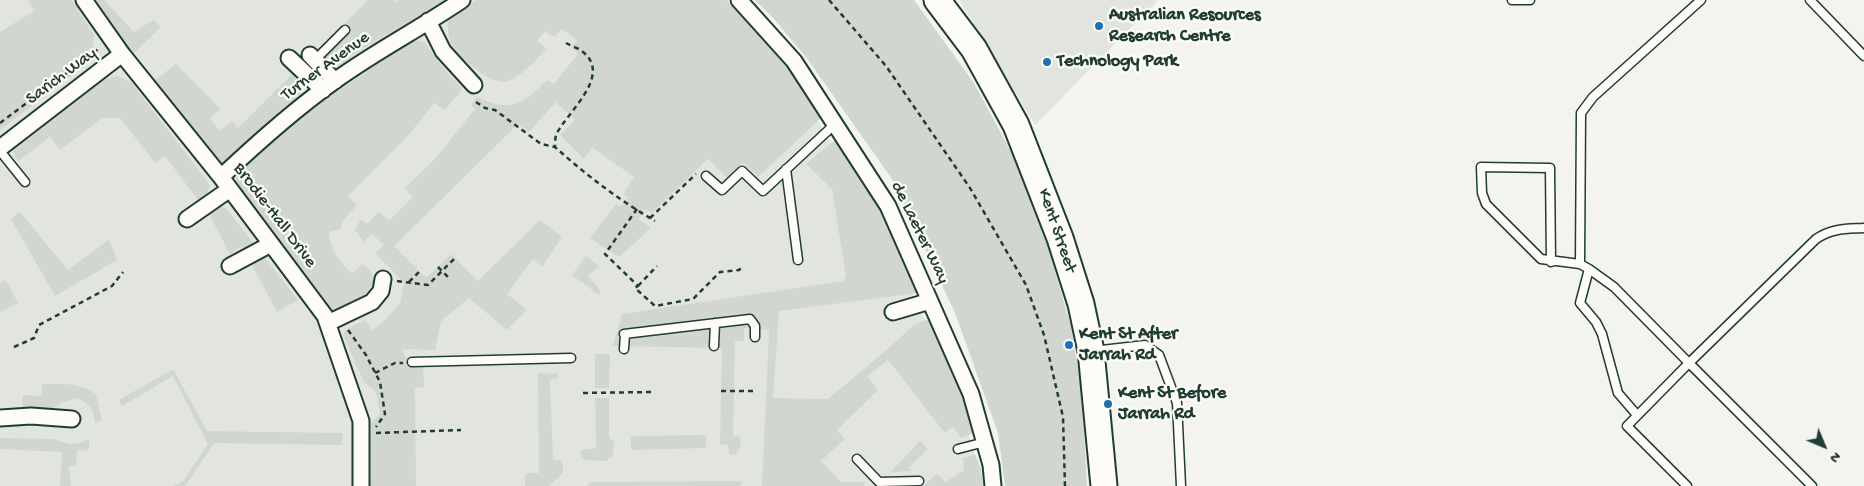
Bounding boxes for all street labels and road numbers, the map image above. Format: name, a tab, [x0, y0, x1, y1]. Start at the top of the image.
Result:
street label: Turner Avenue	[277, 28, 375, 106]
street label: Sarich Way	[22, 43, 102, 111]
street label: Brodie-Hall Drive	[227, 159, 321, 273]
street label: de Laeter Way	[885, 178, 953, 288]
street label: Kent Street	[1032, 186, 1080, 276]

